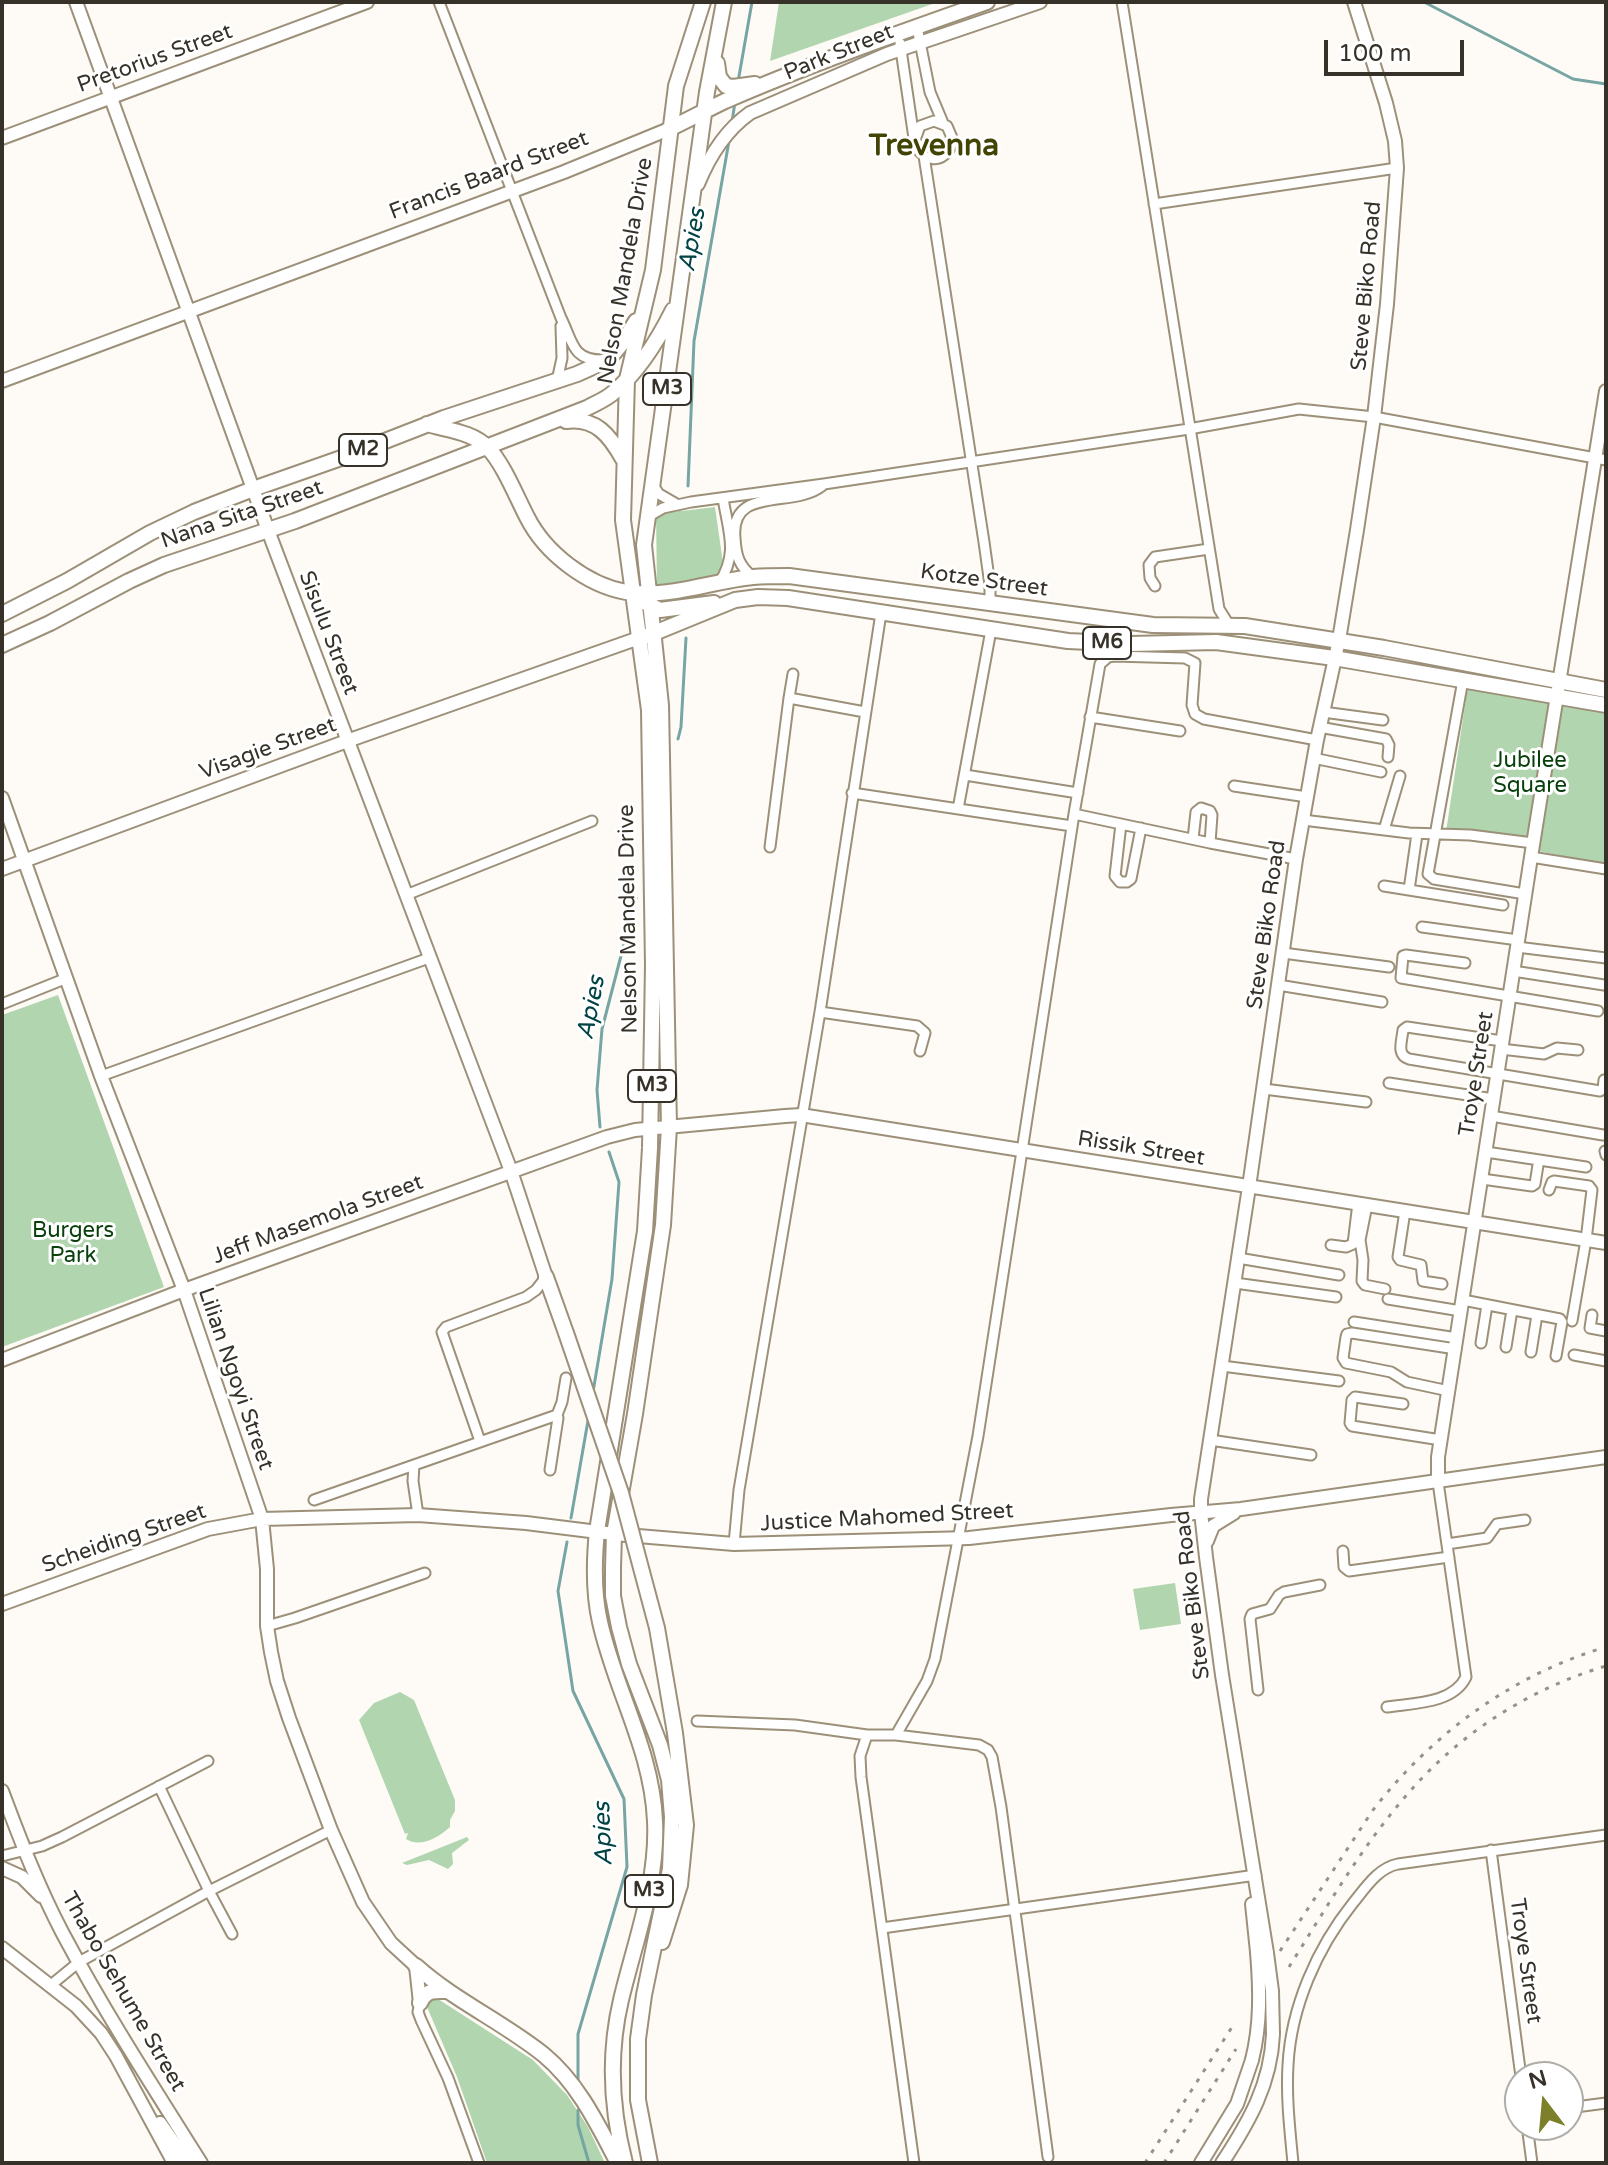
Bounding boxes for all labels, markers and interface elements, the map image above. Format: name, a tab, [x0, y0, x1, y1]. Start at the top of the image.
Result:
street label: Pretorius Street	[74, 19, 236, 99]
street label: Park Street	[780, 19, 898, 87]
scale bar	[1328, 24, 1468, 74]
text: 100 m	[1338, 39, 1412, 68]
street label: Francis Baard Street	[386, 126, 592, 226]
district label: Trevenna	[869, 129, 999, 165]
street label: Nelson Mandela Drive	[593, 156, 659, 386]
street label: Steve Biko Road	[1346, 200, 1388, 372]
water label: Apies	[673, 206, 713, 274]
road number: M3	[643, 373, 691, 405]
road number: M2	[339, 434, 387, 466]
street label: Nana Sita Street	[157, 475, 327, 555]
street label: Kotze Street	[919, 559, 1049, 603]
street label: Sisulu Street	[292, 567, 364, 699]
road number: M6	[1083, 627, 1131, 659]
street label: Visagie Street	[196, 712, 340, 786]
park label: Jubilee Square	[1493, 748, 1567, 800]
street label: Nelson Mandela Drive	[614, 804, 644, 1034]
street label: Steve Biko Road	[1242, 839, 1292, 1011]
water label: Apies	[572, 974, 612, 1042]
street label: Troye Street	[1454, 1010, 1500, 1138]
road number: M3	[628, 1070, 676, 1102]
street label: Rissik Street	[1076, 1126, 1206, 1172]
street label: Jeff Masemola Street	[209, 1170, 427, 1270]
park label: Burgers Park	[32, 1218, 114, 1270]
street label: Lilian Ngoyi Street	[191, 1284, 279, 1474]
street label: Justice Mahomed Street	[760, 1498, 1014, 1538]
street label: Scheiding Street	[38, 1499, 210, 1579]
street label: Steve Biko Road	[1170, 1509, 1216, 1681]
water label: Apies	[588, 1802, 620, 1866]
road number: M3	[625, 1875, 673, 1907]
street label: Thabo Sehume Street	[55, 1888, 191, 2096]
street label: Troye Street	[1503, 1897, 1547, 2025]
north arrow	[1504, 2061, 1584, 2141]
text: N	[1526, 2065, 1550, 2095]

